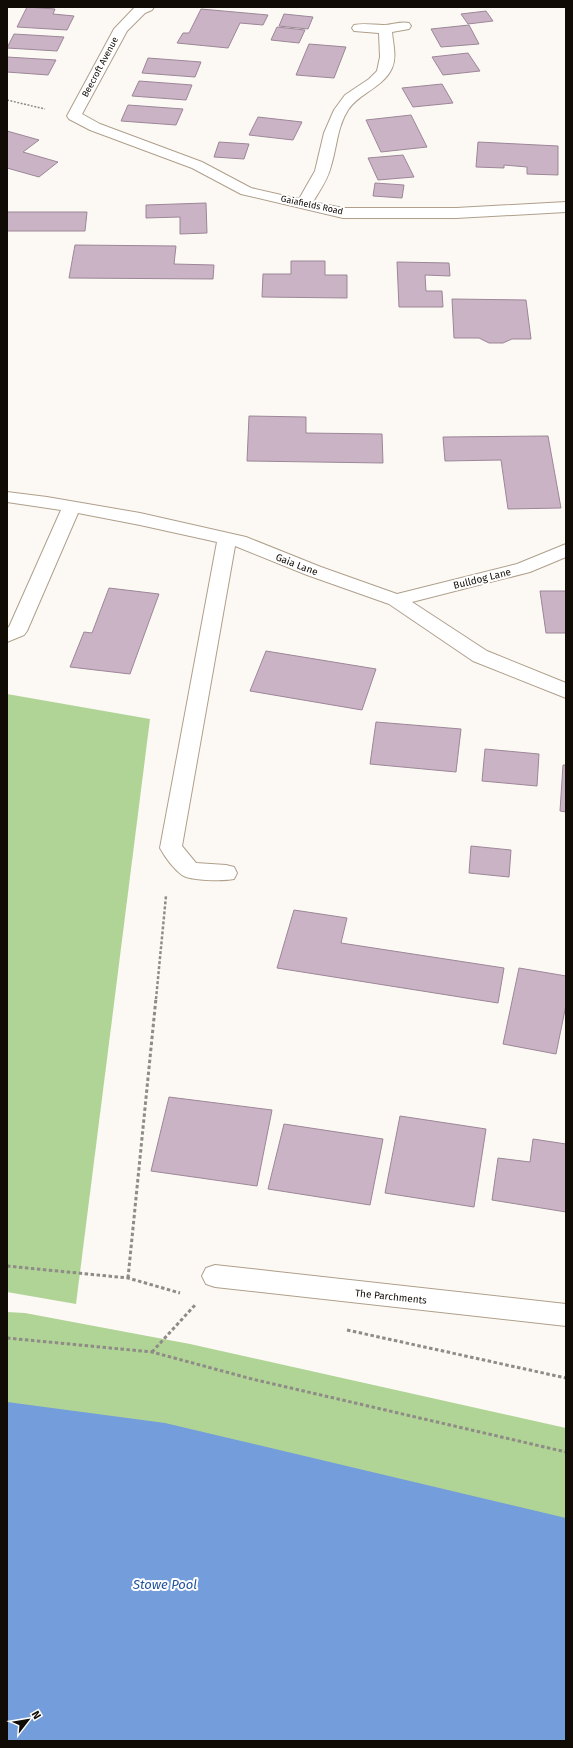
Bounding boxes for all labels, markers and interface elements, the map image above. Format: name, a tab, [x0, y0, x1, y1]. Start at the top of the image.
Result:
street label: Beecroft Avenue	[80, 35, 120, 99]
street label: Gaiafields Road	[280, 194, 344, 216]
street label: Gaia Lane	[274, 551, 319, 578]
street label: Bulldog Lane	[452, 566, 512, 592]
street label: The Parchments	[354, 1287, 428, 1307]
water label: Stowe Pool	[132, 1577, 197, 1592]
north arrow	[8, 1700, 48, 1740]
text: N	[29, 1709, 44, 1722]

